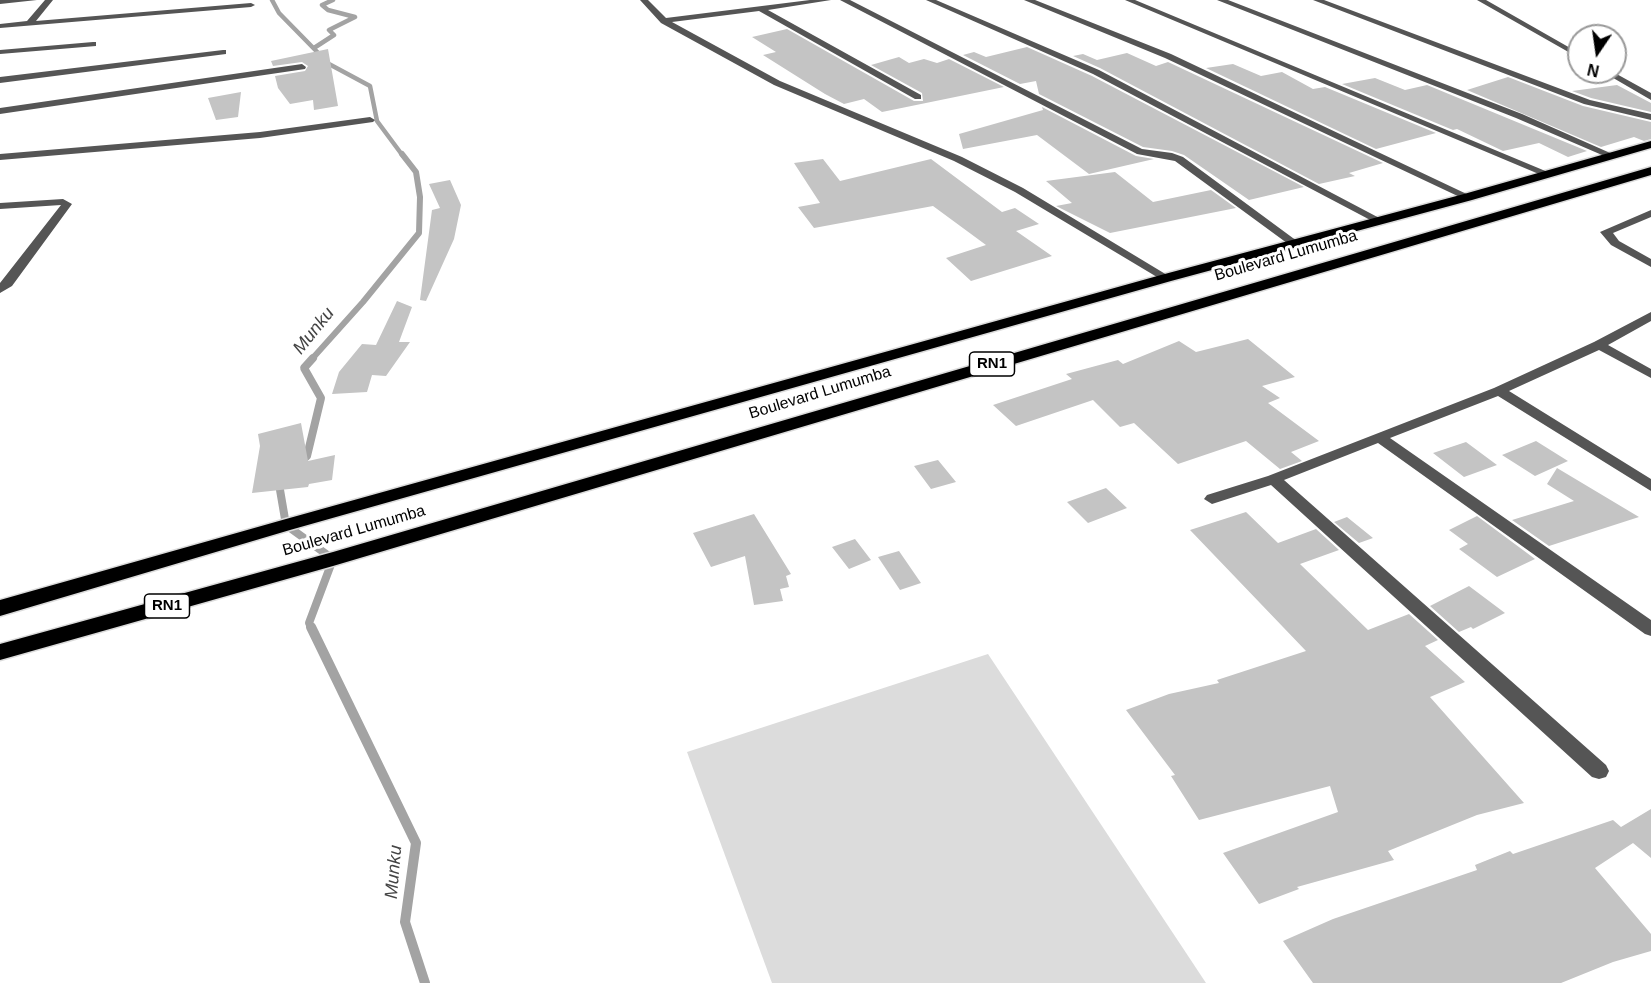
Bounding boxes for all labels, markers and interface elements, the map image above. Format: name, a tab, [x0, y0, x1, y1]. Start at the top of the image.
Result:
north arrow	[1567, 24, 1627, 84]
text: N	[1586, 60, 1601, 80]
street label: Boulevard Lumumba	[1212, 226, 1360, 286]
water label: Munku	[289, 303, 339, 359]
road number: RN1	[970, 352, 1014, 376]
street label: Boulevard Lumumba	[747, 362, 893, 424]
street label: Boulevard Lumumba	[280, 501, 428, 561]
road number: RN1	[144, 594, 190, 618]
water label: Munku	[381, 844, 407, 900]

